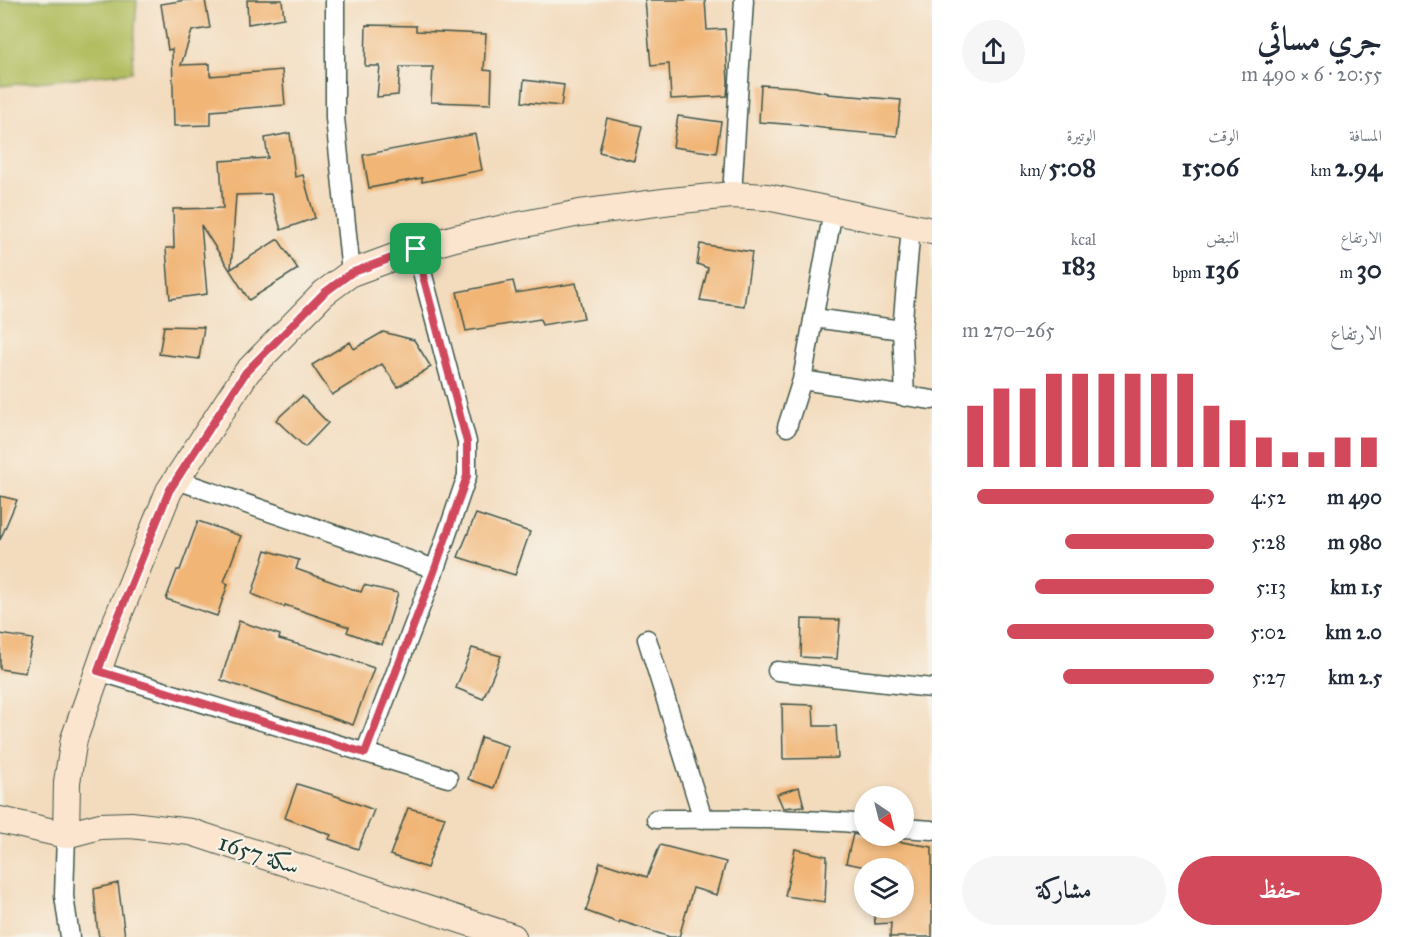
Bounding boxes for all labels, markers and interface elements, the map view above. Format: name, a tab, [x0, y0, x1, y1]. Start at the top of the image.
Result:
text: جري مسائي	[1257, 19, 1382, 59]
button: share	[962, 20, 1025, 83]
text: 20:55 · 6 × 490 m	[1241, 62, 1382, 86]
text: الوتيرة	[1066, 126, 1096, 145]
text: الوقت	[1208, 126, 1239, 145]
text: المسافة	[1349, 126, 1382, 145]
text: 5:08	[1048, 151, 1096, 183]
text: 15:06	[1182, 151, 1239, 183]
text: 2.94	[1335, 151, 1382, 183]
text: /km	[1020, 161, 1048, 180]
text: km	[1310, 161, 1335, 180]
pin	[390, 223, 441, 274]
text: النبض	[1206, 228, 1239, 247]
text: الارتفاع	[1340, 228, 1382, 247]
text: kcal	[1071, 230, 1096, 249]
icon: arrive	[399, 232, 432, 265]
text: 183	[1062, 249, 1096, 281]
text: 136	[1205, 253, 1239, 285]
text: 30	[1356, 253, 1382, 285]
text: bpm	[1172, 263, 1205, 282]
text: m	[1340, 263, 1356, 282]
text: 265–270 m	[962, 318, 1055, 342]
text: الارتفاع	[1330, 321, 1382, 345]
text: 4:52	[1251, 485, 1286, 509]
text: 490 m	[1327, 485, 1382, 509]
text: 5:28	[1251, 530, 1286, 554]
text: 980 m	[1328, 530, 1382, 554]
text: 5:13	[1256, 575, 1286, 599]
text: 1.5 km	[1331, 575, 1382, 599]
text: 5:02	[1250, 620, 1286, 644]
text: 2.0 km	[1326, 620, 1382, 644]
text: 5:27	[1252, 665, 1286, 689]
text: 2.5 km	[1328, 665, 1382, 689]
north arrow	[854, 786, 914, 846]
map controls	[854, 786, 914, 918]
street label: سكة 1657	[215, 827, 303, 881]
button: مشاركة	[962, 856, 1166, 925]
button: حفظ	[1178, 856, 1382, 925]
button: layers	[854, 858, 914, 918]

